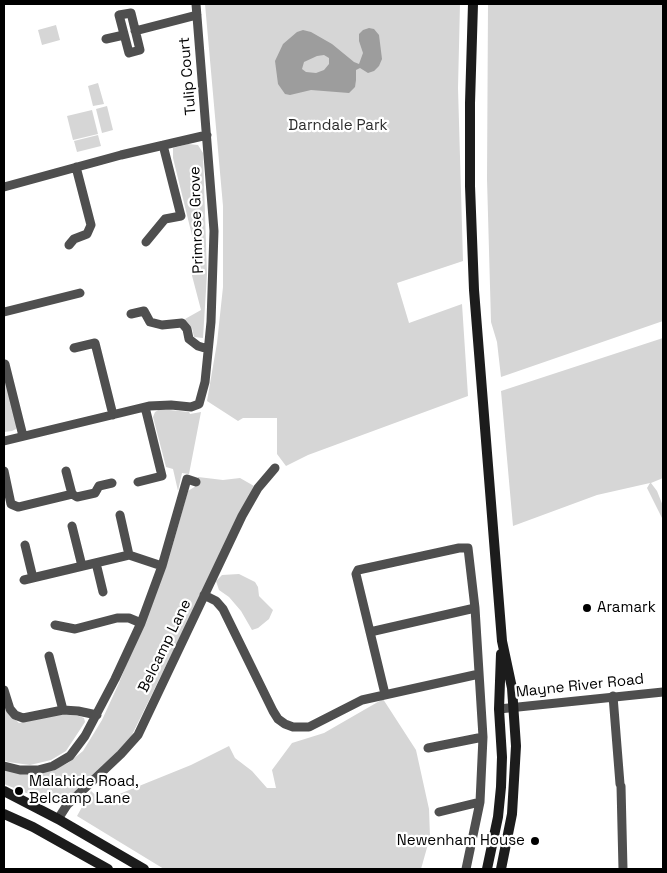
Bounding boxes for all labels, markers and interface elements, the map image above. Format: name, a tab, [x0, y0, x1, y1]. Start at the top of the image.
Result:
street label: Tulip Court	[176, 36, 200, 116]
park label: Darndale Park	[288, 117, 388, 135]
street label: Primrose Grove	[186, 166, 208, 274]
street label: Belcamp Lane	[135, 596, 195, 696]
place label: Aramark	[597, 599, 656, 617]
marker: Aramark	[581, 602, 593, 614]
street label: Mayne River Road	[515, 670, 645, 702]
place label: Malahide Road, Belcamp Lane	[29, 773, 139, 808]
marker: Malahide Road, Belcamp Lane	[13, 785, 25, 797]
place label: Newenham House	[397, 832, 525, 850]
marker: Newenham House	[529, 835, 541, 847]

